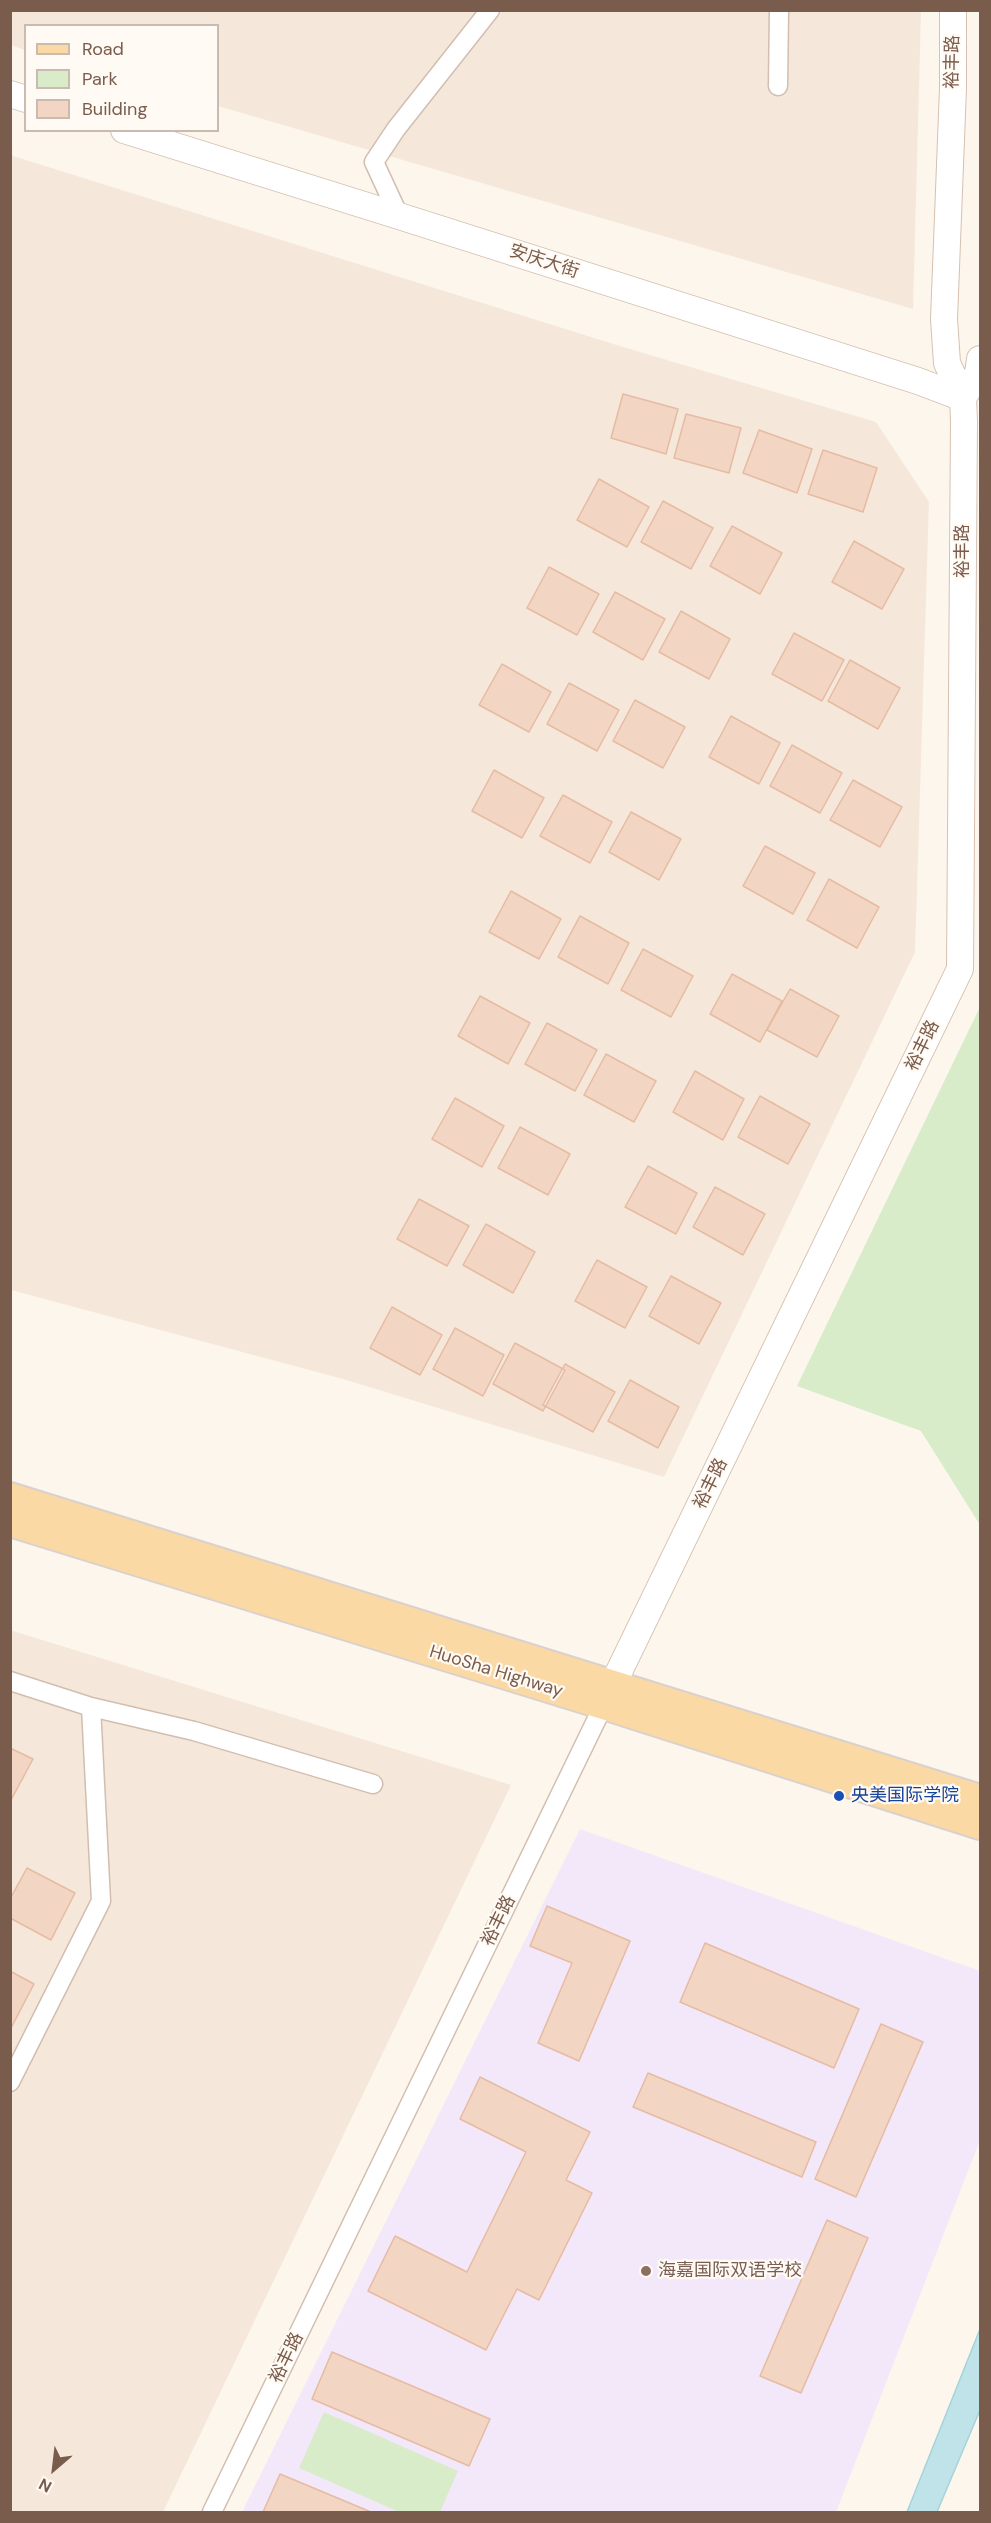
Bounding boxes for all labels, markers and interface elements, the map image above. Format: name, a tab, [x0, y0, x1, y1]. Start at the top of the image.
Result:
legend	[24, 24, 219, 132]
street label: 裕丰路	[942, 35, 964, 89]
text: Road	[82, 37, 124, 61]
text: Park	[82, 67, 118, 91]
text: Building	[82, 97, 147, 121]
street label: 安庆大街	[506, 241, 582, 283]
street label: 裕丰路	[952, 524, 974, 578]
street label: 裕丰路	[901, 1017, 945, 1075]
street label: 裕丰路	[689, 1455, 733, 1513]
street label: HuoSha Highway	[427, 1641, 565, 1703]
place label: 央美国际学院	[851, 1785, 959, 1807]
marker: 央美国际学院	[832, 1789, 846, 1803]
street label: 裕丰路	[477, 1892, 521, 1950]
place label: 海嘉国际双语学校	[658, 2260, 802, 2282]
marker: 海嘉国际双语学校	[639, 2264, 653, 2278]
street label: 裕丰路	[265, 2329, 309, 2387]
north arrow	[24, 2439, 84, 2499]
text: N	[35, 2473, 55, 2497]

